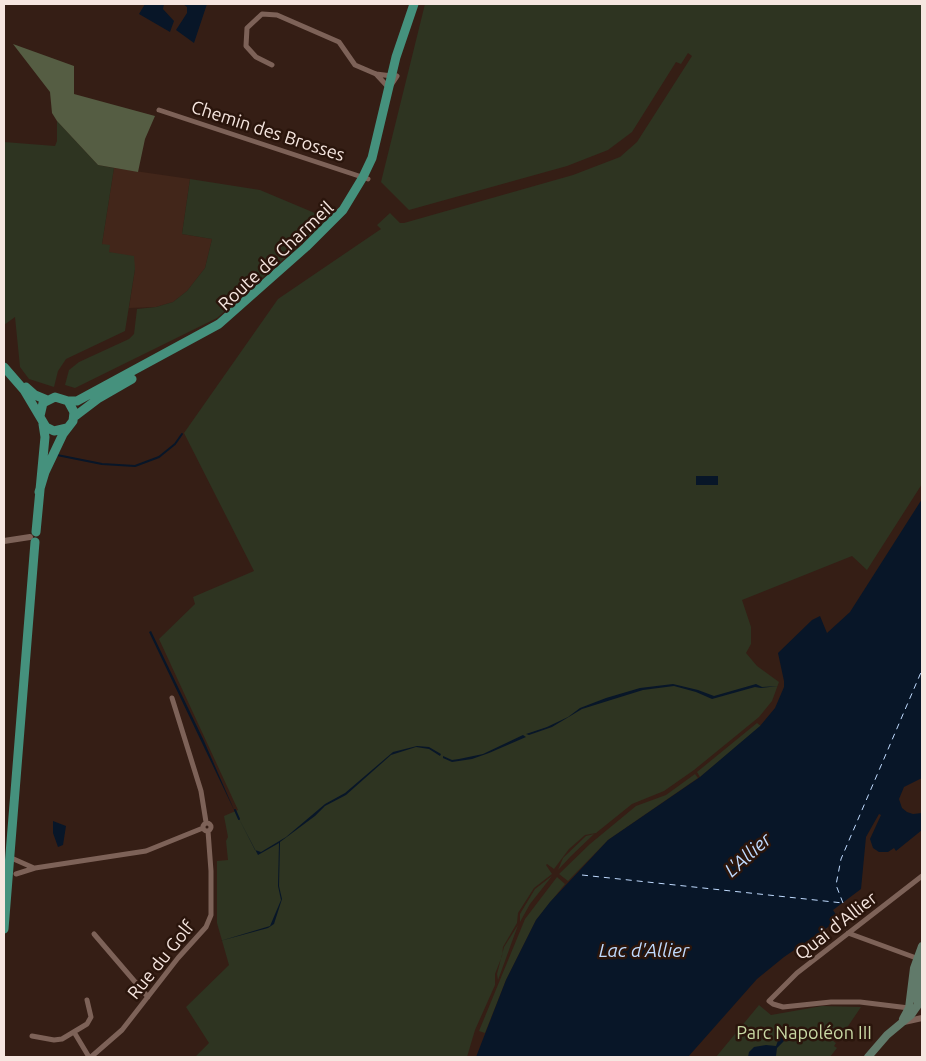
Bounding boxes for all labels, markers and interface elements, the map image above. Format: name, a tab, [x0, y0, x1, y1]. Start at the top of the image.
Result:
street label: Chemin des Brosses	[189, 96, 347, 166]
street label: Route de Charmeil	[214, 197, 338, 315]
water label: L'Allier	[720, 828, 776, 882]
street label: Quai d'Allier	[791, 887, 881, 965]
street label: Rue du Golf	[123, 916, 199, 1004]
water label: Lac d'Allier	[599, 940, 689, 962]
park label: Parc Napoléon III	[736, 1022, 872, 1044]

